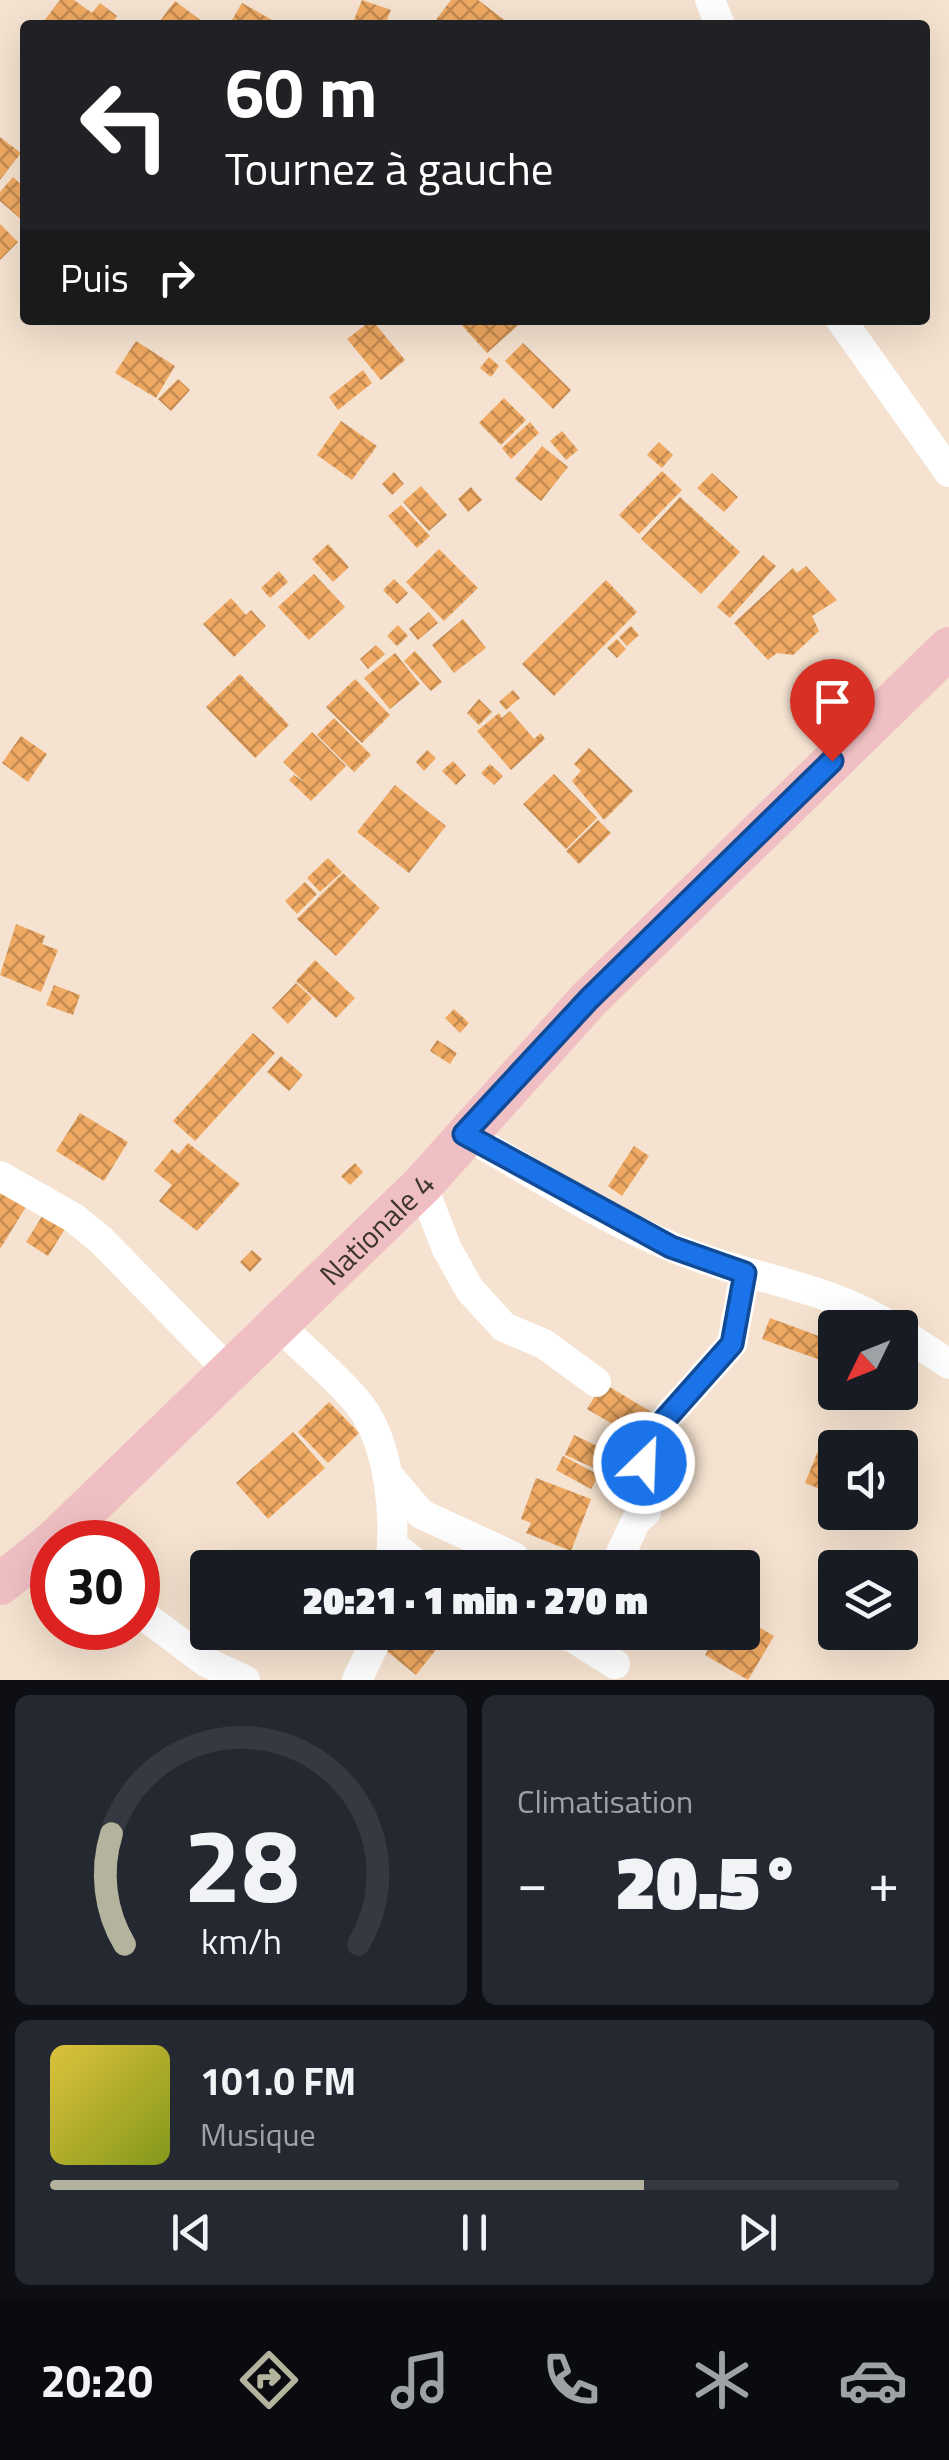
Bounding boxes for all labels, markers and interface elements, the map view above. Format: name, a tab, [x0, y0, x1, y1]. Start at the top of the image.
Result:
text: 60 m	[225, 38, 378, 144]
icon: left	[60, 60, 190, 190]
text: Tournez à gauche	[225, 134, 554, 202]
text: Puis	[60, 249, 129, 307]
icon: right	[149, 250, 204, 305]
pin	[790, 659, 875, 762]
icon: arrive	[805, 674, 860, 729]
street label: Nationale 4	[309, 1163, 445, 1296]
north arrow	[818, 1310, 918, 1410]
map controls	[818, 1310, 918, 1650]
position arrow	[592, 1411, 696, 1515]
button: sound	[818, 1430, 918, 1530]
speed limit sign: 30	[30, 1520, 160, 1650]
button: layers	[818, 1550, 918, 1650]
text: 20:21 · 1 min · 270 m	[302, 1571, 648, 1629]
text: Climatisation	[517, 1777, 693, 1825]
text: 28	[183, 1784, 299, 1942]
text: 20.5°	[615, 1824, 801, 1938]
text: −	[517, 1840, 548, 1923]
text: +	[868, 1840, 899, 1923]
text: km/h	[201, 1913, 281, 1968]
text: 101.0 FM	[200, 2052, 356, 2110]
text: Musique	[200, 2110, 316, 2158]
icon: previous	[164, 2205, 219, 2260]
icon: pause	[447, 2205, 502, 2260]
icon: next	[730, 2205, 785, 2260]
icon: directions	[234, 2345, 304, 2415]
icon: music	[385, 2345, 455, 2415]
icon: phone	[536, 2345, 606, 2415]
icon: climate	[687, 2345, 757, 2415]
icon: car	[838, 2345, 908, 2415]
text: 20:20	[41, 2346, 153, 2414]

